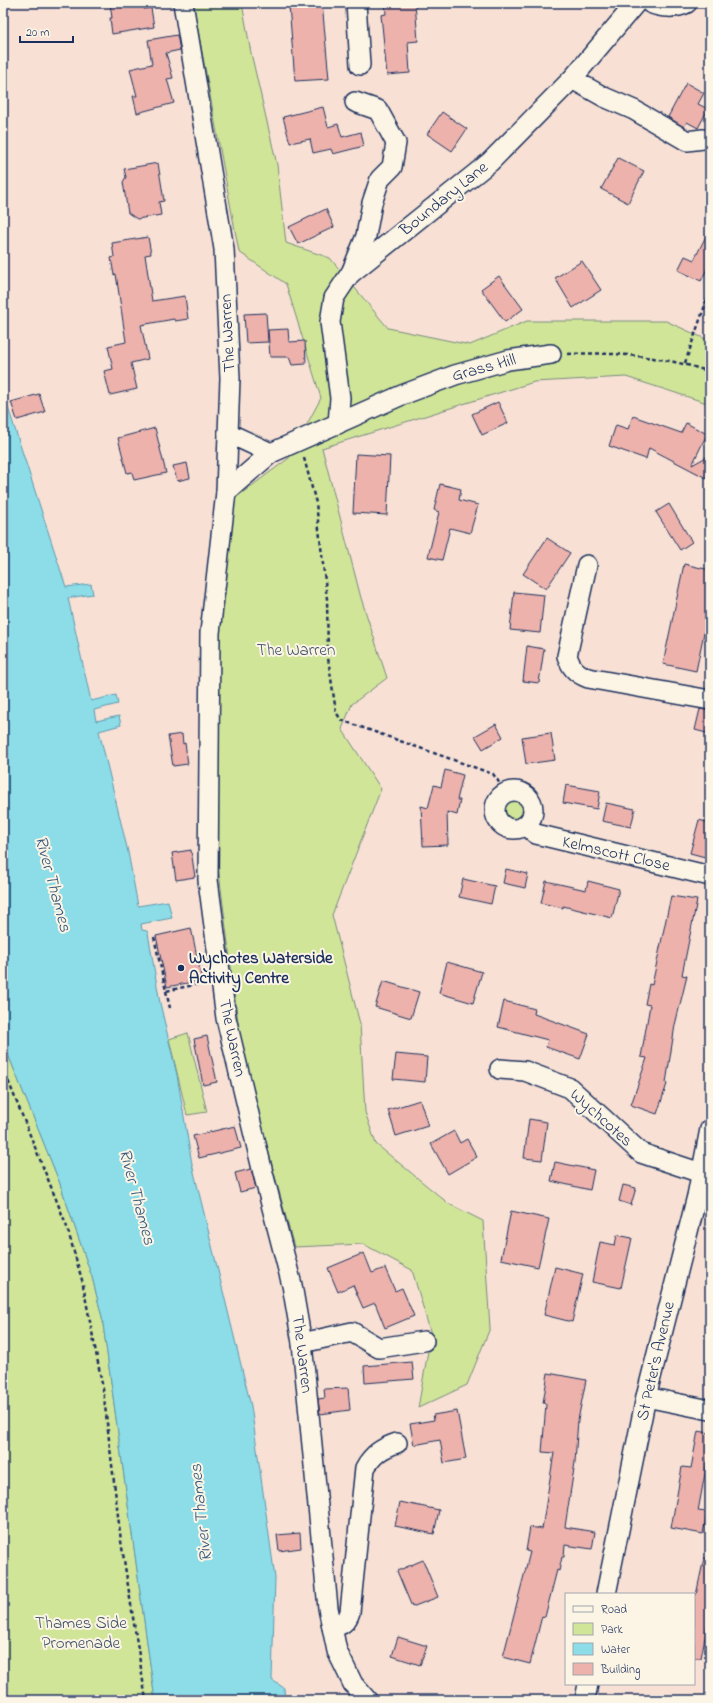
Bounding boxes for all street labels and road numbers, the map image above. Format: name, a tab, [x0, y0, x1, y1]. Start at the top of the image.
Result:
street label: Boundary Lane	[394, 155, 495, 244]
street label: The Warren	[213, 293, 243, 373]
street label: Grass Hill	[449, 347, 519, 389]
street label: Kelmscott Close	[560, 829, 673, 879]
street label: The Warren	[212, 997, 252, 1079]
street label: Wychcotes	[563, 1083, 638, 1154]
street label: St Peter's Avenue	[630, 1299, 682, 1423]
street label: The Warren	[285, 1313, 319, 1395]

